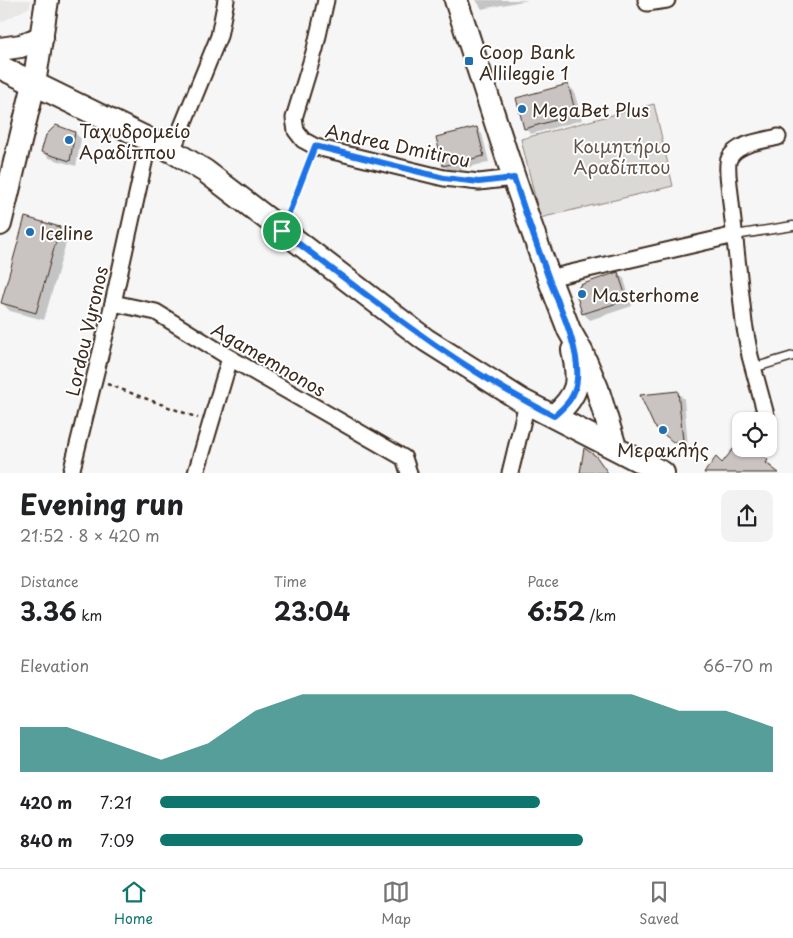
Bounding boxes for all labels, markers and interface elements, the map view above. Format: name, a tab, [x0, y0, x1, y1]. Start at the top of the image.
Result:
place label: Coop Bank Allileggie 1	[479, 38, 575, 86]
marker: Coop Bank Allileggie 1	[463, 55, 475, 67]
place label: MegaBet Plus	[532, 96, 649, 123]
marker: MegaBet Plus	[516, 103, 528, 115]
street label: Andrea Dmitirou	[323, 116, 473, 174]
place label: Ταχυδρομείο Αραδίππου	[79, 117, 190, 165]
park label: Κοιμητήριο Αραδίππου	[573, 132, 671, 180]
marker: Ταχυδρομείο Αραδίππου	[63, 134, 75, 146]
pin	[261, 210, 303, 252]
icon: arrive	[268, 217, 296, 245]
place label: Iceline	[40, 219, 94, 246]
marker: Iceline	[24, 226, 36, 238]
street label: Lordou Vyronos	[58, 263, 114, 399]
place label: Masterhome	[592, 281, 699, 308]
marker: Masterhome	[576, 288, 588, 300]
street label: Agamemnonos	[207, 315, 331, 403]
map controls	[732, 412, 777, 457]
button: locate	[732, 412, 777, 457]
marker: Μερακλής	[657, 424, 669, 436]
place label: Μερακλής	[617, 436, 709, 463]
text: Evening run	[20, 482, 184, 525]
button: share	[721, 490, 773, 542]
text: 21:52 · 8 × 420 m	[20, 523, 160, 547]
text: Distance	[20, 571, 79, 592]
text: Time	[274, 571, 307, 592]
text: Pace	[527, 571, 559, 592]
text: 3.36	[20, 592, 77, 630]
text: 23:04	[274, 592, 350, 630]
text: 6:52	[527, 592, 585, 630]
text: km	[77, 605, 102, 626]
text: /km	[585, 605, 616, 626]
text: Elevation	[20, 653, 89, 677]
text: 66–70 m	[703, 653, 773, 677]
text: 420 m	[20, 790, 72, 814]
text: 7:21	[100, 790, 132, 814]
text: 840 m	[20, 828, 73, 852]
text: 7:09	[100, 828, 134, 852]
tab: Home	[114, 878, 153, 929]
tab: Map	[381, 878, 411, 929]
tab: Saved	[639, 878, 679, 929]

